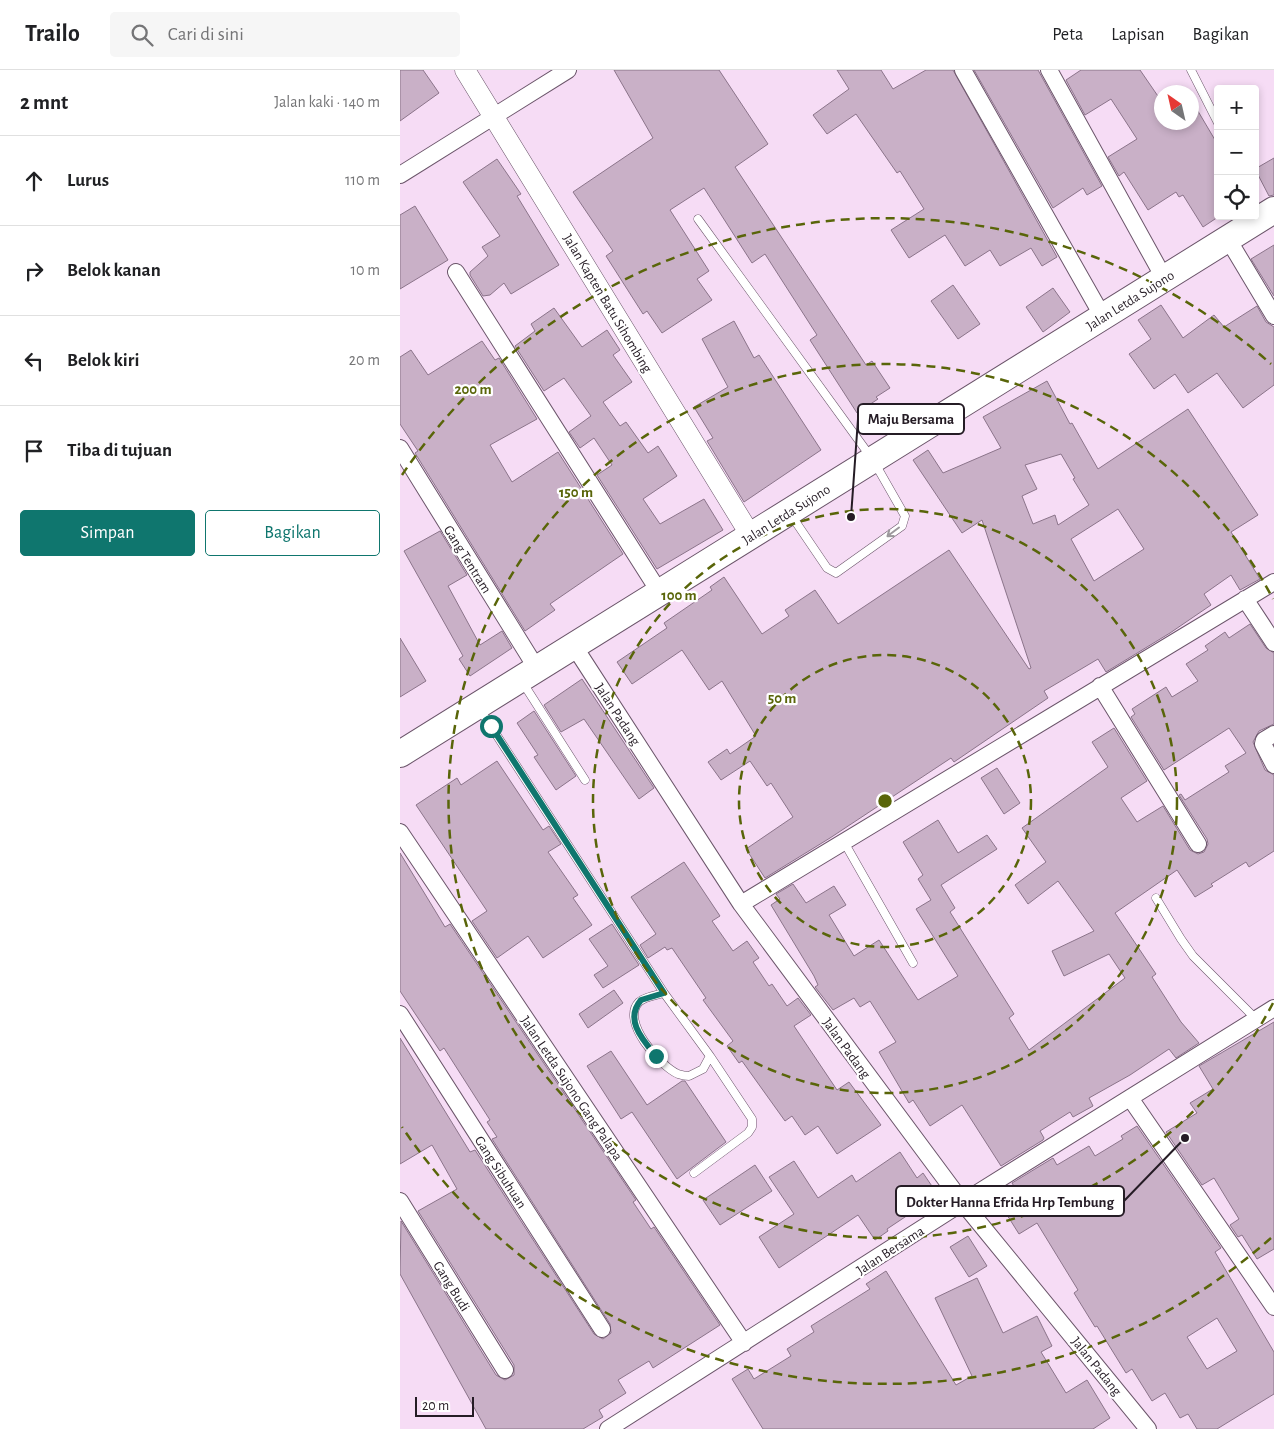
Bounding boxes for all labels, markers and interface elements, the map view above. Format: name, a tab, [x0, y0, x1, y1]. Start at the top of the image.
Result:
search box	[110, 12, 460, 57]
icon: search	[128, 21, 156, 49]
text: Trailo	[25, 22, 80, 46]
text: Cari di sini	[168, 25, 244, 44]
text: Peta	[1052, 26, 1083, 44]
text: Lapisan	[1111, 26, 1165, 44]
text: Bagikan	[1193, 26, 1249, 44]
north arrow	[1154, 85, 1199, 130]
map controls	[1214, 85, 1259, 220]
button: +	[1214, 85, 1259, 130]
text: 2 mnt	[20, 92, 68, 113]
text: Jalan kaki · 140 m	[274, 94, 380, 110]
button: −	[1214, 130, 1259, 175]
icon: ahead	[20, 167, 48, 195]
text: Lurus	[67, 171, 109, 190]
text: 110 m	[345, 172, 380, 188]
button: locate	[1214, 175, 1259, 220]
street label: Jalan Kapten Batu Sihombing	[560, 232, 654, 375]
icon: right	[20, 257, 48, 285]
text: Belok kanan	[67, 261, 161, 280]
text: 10 m	[351, 262, 380, 278]
street label: Jalan Letda Sujono	[1084, 268, 1177, 333]
icon: left	[20, 347, 48, 375]
text: Belok kiri	[67, 351, 139, 370]
text: 20 m	[349, 352, 380, 368]
text: 200 m	[454, 382, 492, 397]
callout: Maju Bersama	[858, 404, 964, 434]
text: Maju Bersama	[868, 412, 954, 427]
icon: arrive	[20, 437, 48, 465]
text: Tiba di tujuan	[67, 441, 172, 460]
street label: Jalan Letda Sujono	[740, 482, 833, 547]
text: 150 m	[559, 485, 593, 500]
button: Simpan	[20, 510, 195, 556]
button: Bagikan	[205, 510, 380, 556]
street label: Gang Tentram	[441, 523, 493, 596]
one-way arrow	[887, 527, 900, 538]
text: 100 m	[661, 588, 697, 603]
street label: Jalan Padang	[592, 681, 642, 748]
text: 50 m	[768, 691, 796, 706]
route start	[480, 715, 503, 738]
centre of rings	[876, 792, 894, 810]
street label: Jalan Letda Sujono Gang Palapa	[518, 1014, 625, 1164]
street label: Jalan Padang	[820, 1016, 873, 1082]
route end	[645, 1045, 668, 1068]
street label: Gang Sibuhuan	[472, 1134, 529, 1211]
callout: Dokter Hanna Efrida Hrp Tembung	[896, 1186, 1124, 1216]
text: Dokter Hanna Efrida Hrp Tembung	[906, 1195, 1114, 1210]
street label: Jalan Bersama	[854, 1224, 927, 1278]
street label: Gang Budi	[430, 1259, 472, 1314]
street label: Jalan Padang	[1068, 1335, 1124, 1399]
scale bar	[415, 1394, 474, 1417]
text: 20 m	[422, 1399, 449, 1413]

